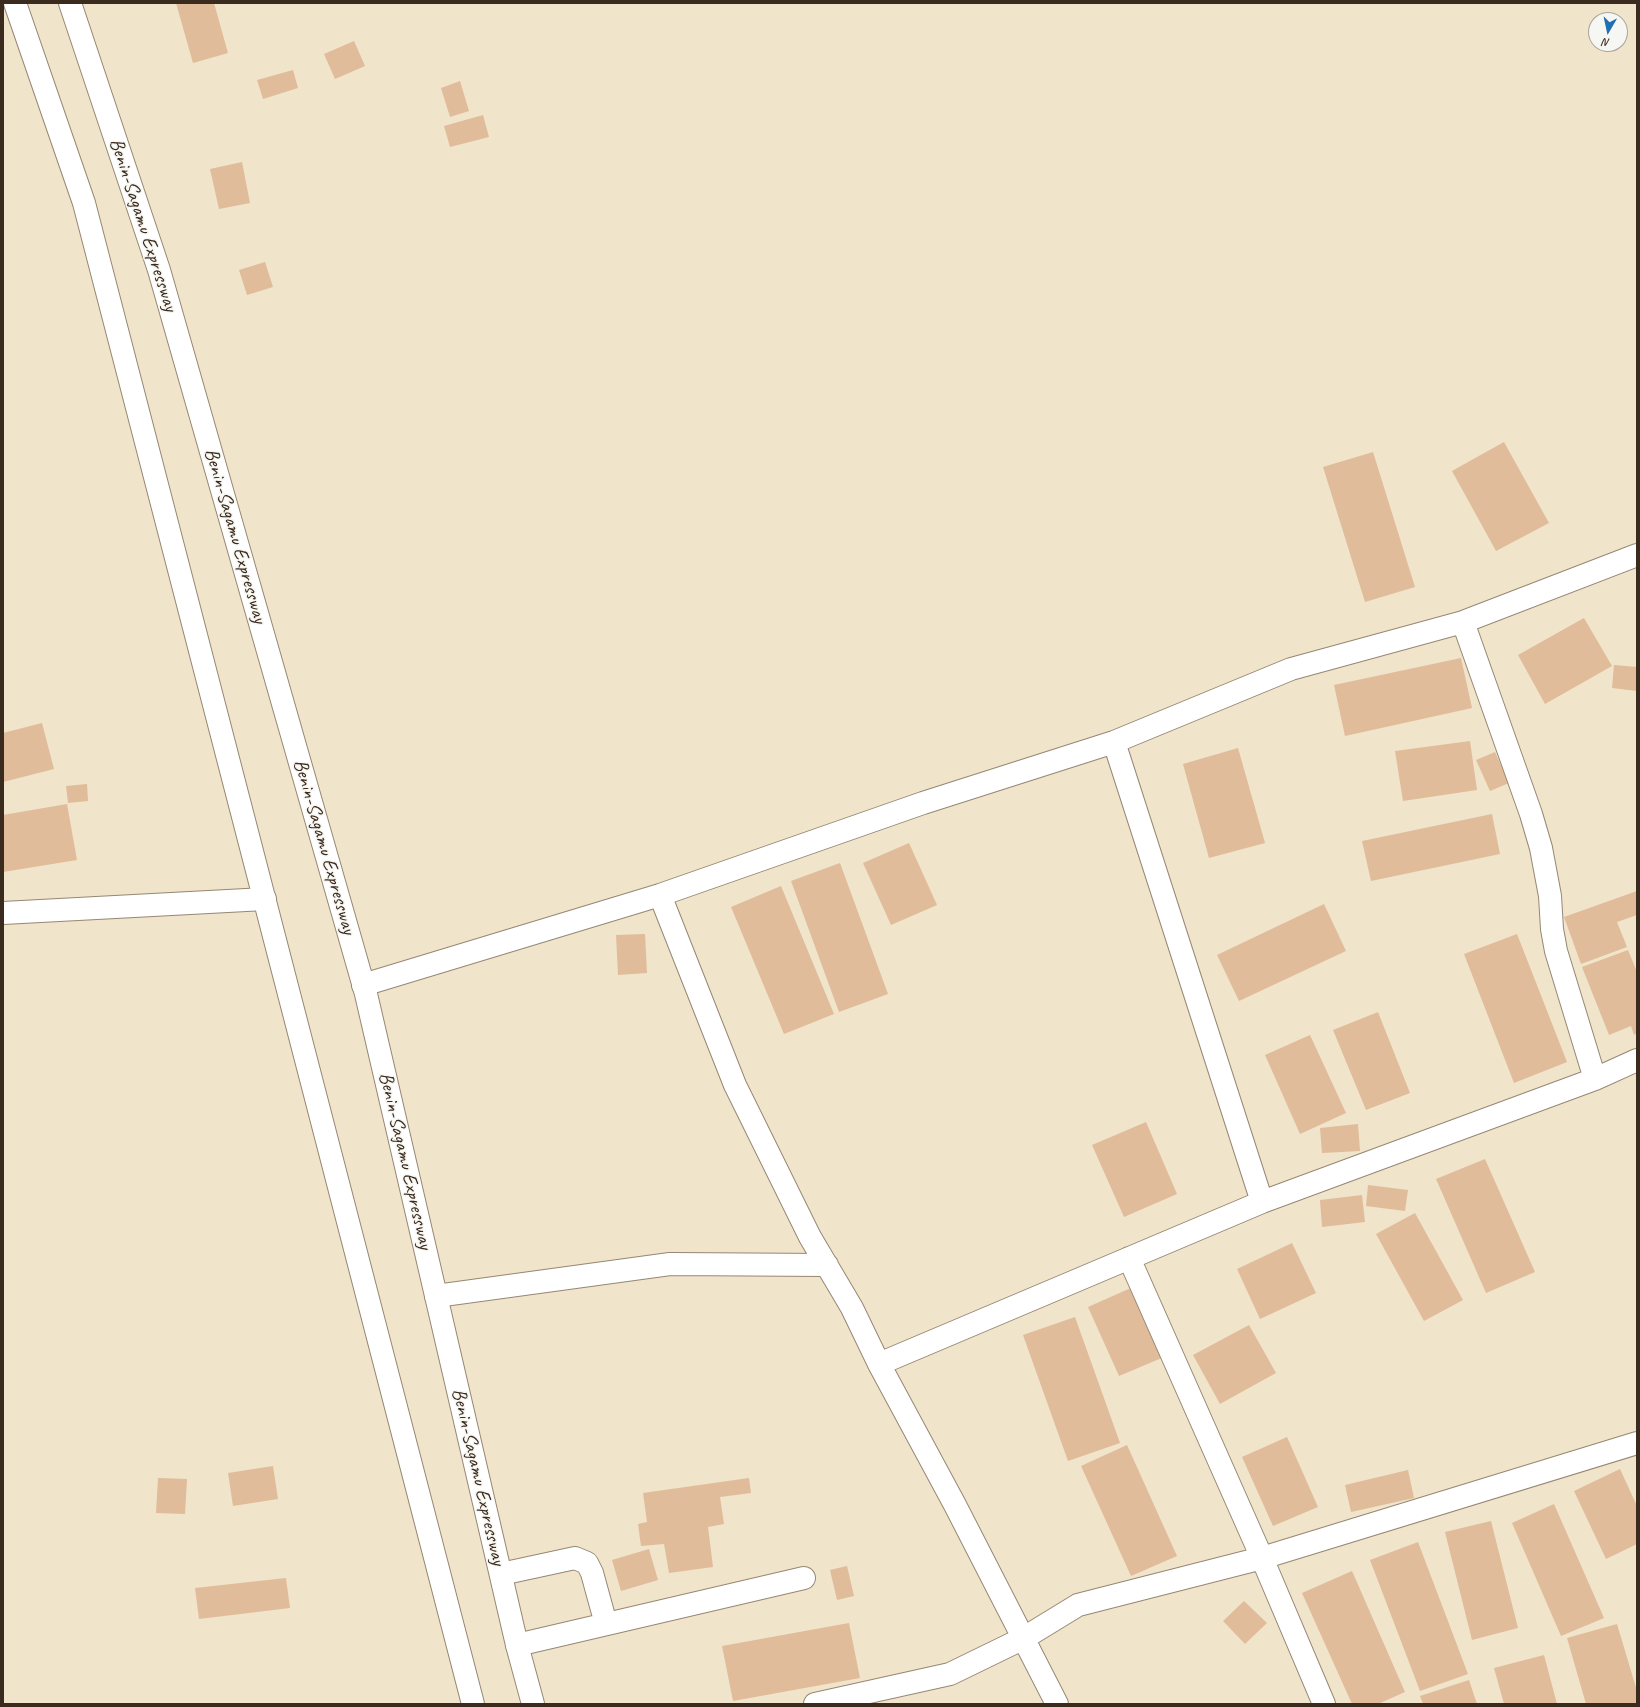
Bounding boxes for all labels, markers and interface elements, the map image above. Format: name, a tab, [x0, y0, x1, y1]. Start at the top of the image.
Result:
north arrow	[1588, 12, 1628, 52]
text: N	[1602, 35, 1611, 50]
street label: Benin-Sagamu Expressway	[104, 135, 182, 315]
street label: Benin-Sagamu Expressway	[199, 446, 271, 626]
street label: Benin-Sagamu Expressway	[288, 757, 360, 937]
street label: Benin-Sagamu Expressway	[373, 1070, 437, 1252]
street label: Benin-Sagamu Expressway	[446, 1386, 510, 1568]

